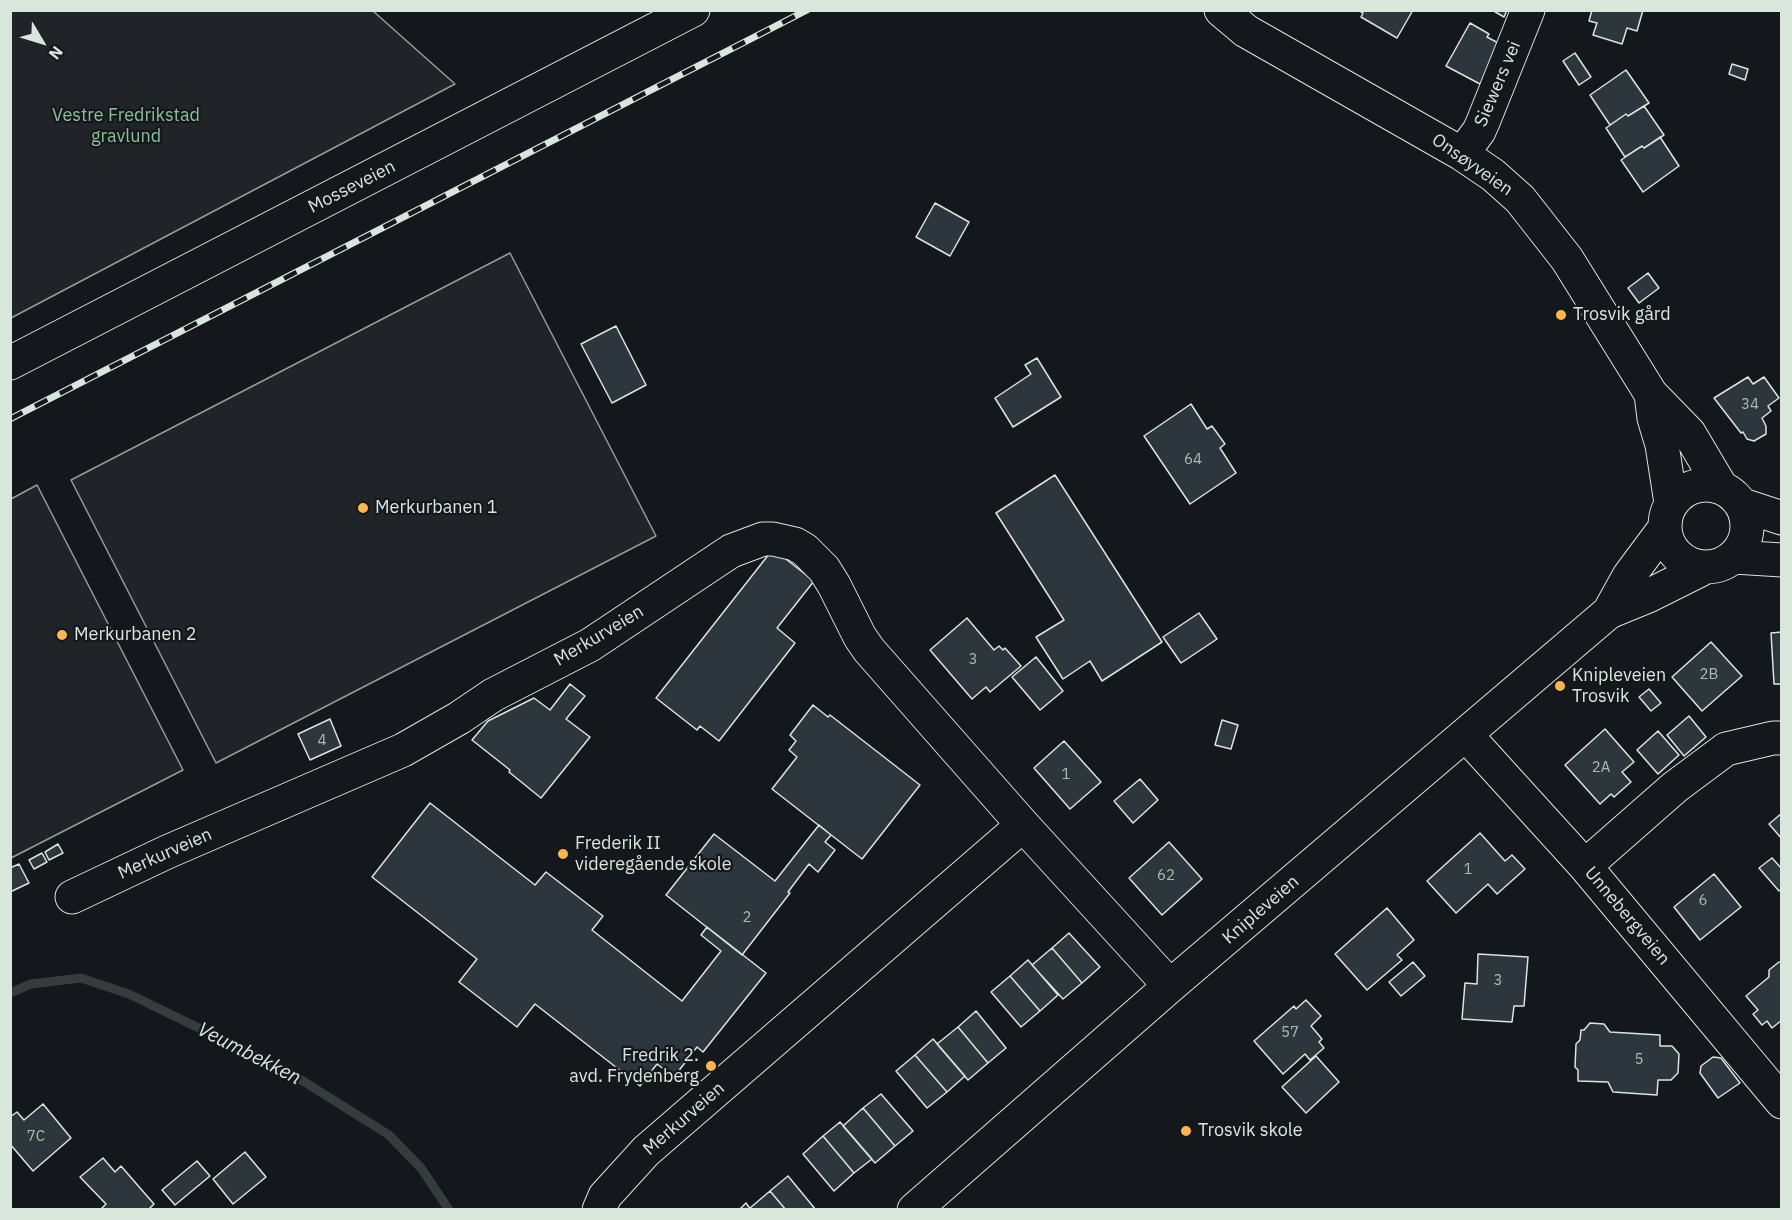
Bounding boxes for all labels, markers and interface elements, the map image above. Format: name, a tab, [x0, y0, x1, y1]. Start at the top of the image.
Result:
north arrow	[12, 12, 72, 72]
street label: Siewers vei	[1470, 38, 1526, 130]
text: N	[45, 42, 68, 64]
park label: Vestre Fredrikstad gravlund	[52, 105, 200, 148]
street label: Onsøyveien	[1427, 129, 1517, 201]
street label: Mosseveien	[305, 156, 399, 218]
place label: Trosvik gård	[1573, 304, 1671, 326]
marker: Trosvik gård	[1554, 308, 1568, 322]
house number: 34	[1741, 396, 1759, 414]
house number: 64	[1184, 451, 1202, 469]
place label: Merkurbanen 1	[375, 497, 498, 519]
marker: Merkurbanen 1	[356, 501, 370, 515]
street label: Merkurveien	[550, 601, 648, 671]
place label: Merkurbanen 2	[74, 624, 197, 646]
marker: Merkurbanen 2	[55, 628, 69, 642]
house number: 3	[969, 651, 977, 669]
place label: Knipleveien Trosvik	[1572, 665, 1666, 708]
house number: 2B	[1700, 666, 1718, 684]
marker: Knipleveien Trosvik	[1553, 679, 1567, 693]
house number: 4	[318, 732, 326, 750]
house number: 2A	[1592, 759, 1610, 777]
house number: 1	[1062, 766, 1070, 784]
street label: Merkurveien	[115, 824, 215, 884]
place label: Frederik II videregående skole	[575, 833, 732, 876]
marker: Frederik II videregående skole	[556, 847, 570, 861]
house number: 1	[1464, 861, 1472, 879]
street label: Unnebergveien	[1580, 862, 1674, 970]
house number: 62	[1157, 867, 1175, 885]
street label: Knipleveien	[1218, 871, 1304, 949]
house number: 6	[1699, 892, 1707, 910]
house number: 2	[743, 909, 751, 927]
house number: 3	[1494, 972, 1502, 990]
water label: Veumbekken	[193, 1018, 305, 1090]
house number: 57	[1281, 1024, 1299, 1042]
place label: Fredrik 2. avd. Frydenberg	[569, 1045, 699, 1088]
house number: 5	[1635, 1051, 1643, 1069]
marker: Fredrik 2. avd. Frydenberg	[704, 1059, 718, 1073]
street label: Merkurveien	[639, 1078, 729, 1160]
place label: Trosvik skole	[1198, 1120, 1303, 1142]
marker: Trosvik skole	[1179, 1124, 1193, 1138]
house number: 7C	[27, 1128, 45, 1146]

